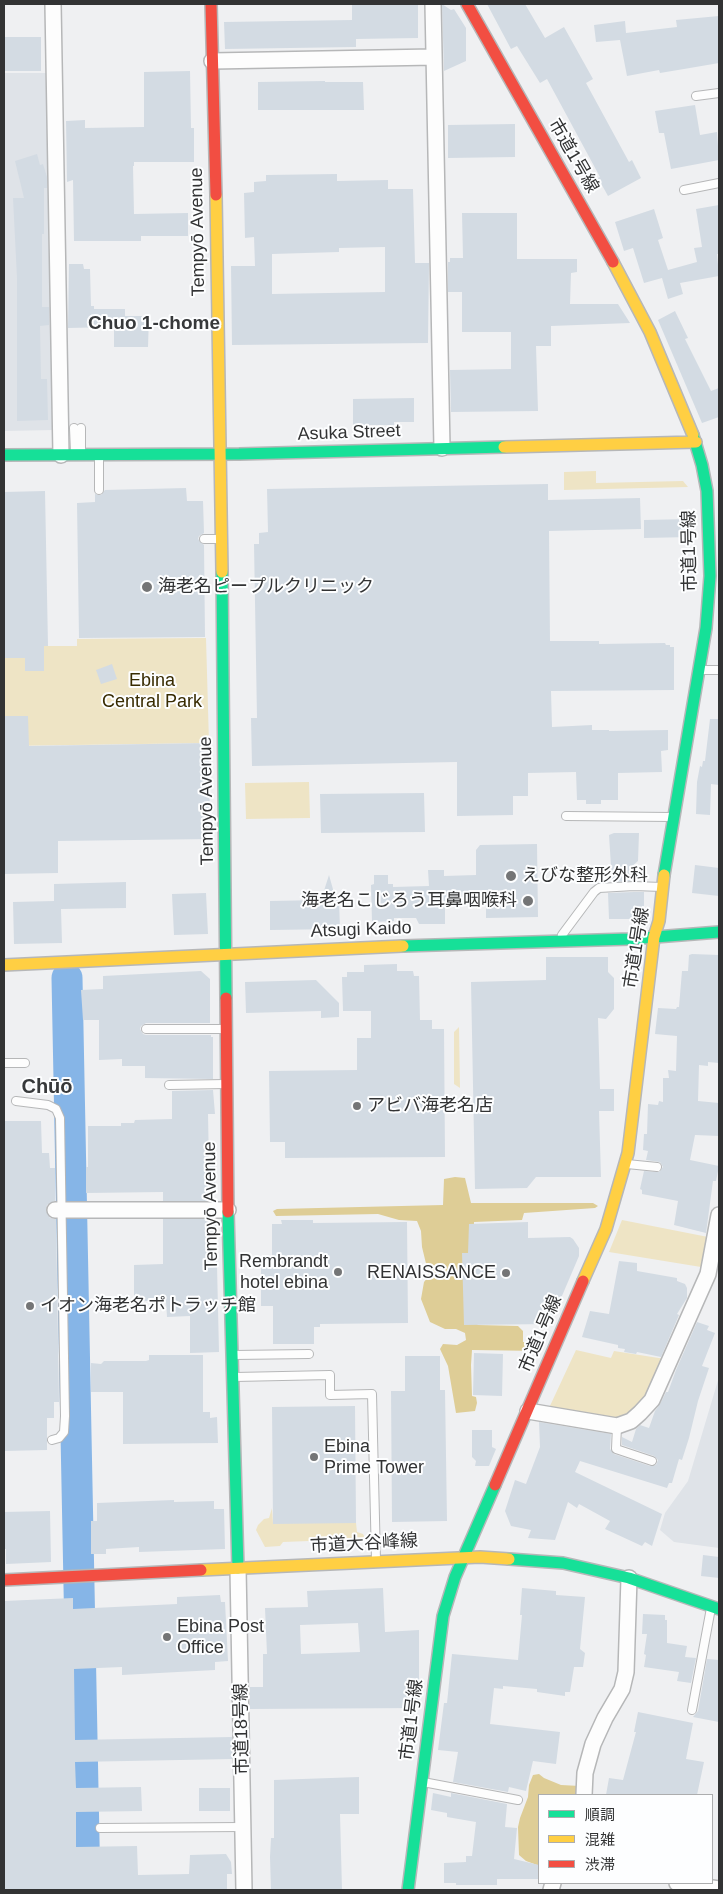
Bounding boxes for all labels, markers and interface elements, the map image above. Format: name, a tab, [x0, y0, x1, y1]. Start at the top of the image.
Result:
street label: 市道1号線	[543, 115, 603, 197]
street label: Tempyō Avenue	[186, 167, 210, 297]
district label: Chuo 1-chome	[88, 313, 220, 335]
street label: Asuka Street	[297, 420, 401, 446]
street label: 市道1号線	[678, 510, 702, 592]
place label: 海老名ピープルクリニック	[158, 576, 374, 598]
marker: 海老名ピープルクリニック	[140, 580, 154, 594]
park label: Ebina Central Park	[102, 670, 202, 712]
street label: Tempyō Avenue	[195, 736, 219, 866]
place label: えびな整形外科	[522, 865, 648, 887]
marker: えびな整形外科	[504, 869, 518, 883]
place label: 海老名こじろう耳鼻咽喉科	[301, 890, 517, 912]
marker: 海老名こじろう耳鼻咽喉科	[521, 894, 535, 908]
street label: 市道1号線	[620, 906, 654, 990]
street label: Atsugi Kaido	[310, 917, 412, 943]
district label: Chūō	[21, 1075, 73, 1099]
place label: アビバ海老名店	[367, 1095, 493, 1117]
marker: アビバ海老名店	[351, 1100, 363, 1112]
street label: Tempyō Avenue	[199, 1141, 223, 1271]
place label: Rembrandt hotel ebina	[239, 1251, 328, 1294]
place label: RENAISSANCE	[367, 1262, 496, 1284]
marker: Rembrandt hotel ebina	[332, 1266, 344, 1278]
marker: RENAISSANCE	[500, 1267, 512, 1279]
street label: 市道1号線	[515, 1292, 567, 1376]
place label: イオン海老名ポトラッチ館	[40, 1295, 256, 1317]
marker: イオン海老名ポトラッチ館	[24, 1300, 36, 1312]
place label: Ebina Prime Tower	[324, 1436, 424, 1478]
marker: Ebina Prime Tower	[308, 1451, 320, 1463]
street label: 市道大谷峰線	[310, 1530, 418, 1558]
place label: Ebina Post Office	[177, 1616, 264, 1658]
marker: Ebina Post Office	[161, 1631, 173, 1643]
street label: 市道1号線	[396, 1678, 428, 1762]
street label: 市道18号線	[230, 1683, 254, 1775]
legend	[538, 1794, 713, 1884]
text: 順調	[585, 1806, 615, 1823]
text: 混雑	[585, 1831, 615, 1848]
text: 渋滞	[585, 1856, 615, 1873]

